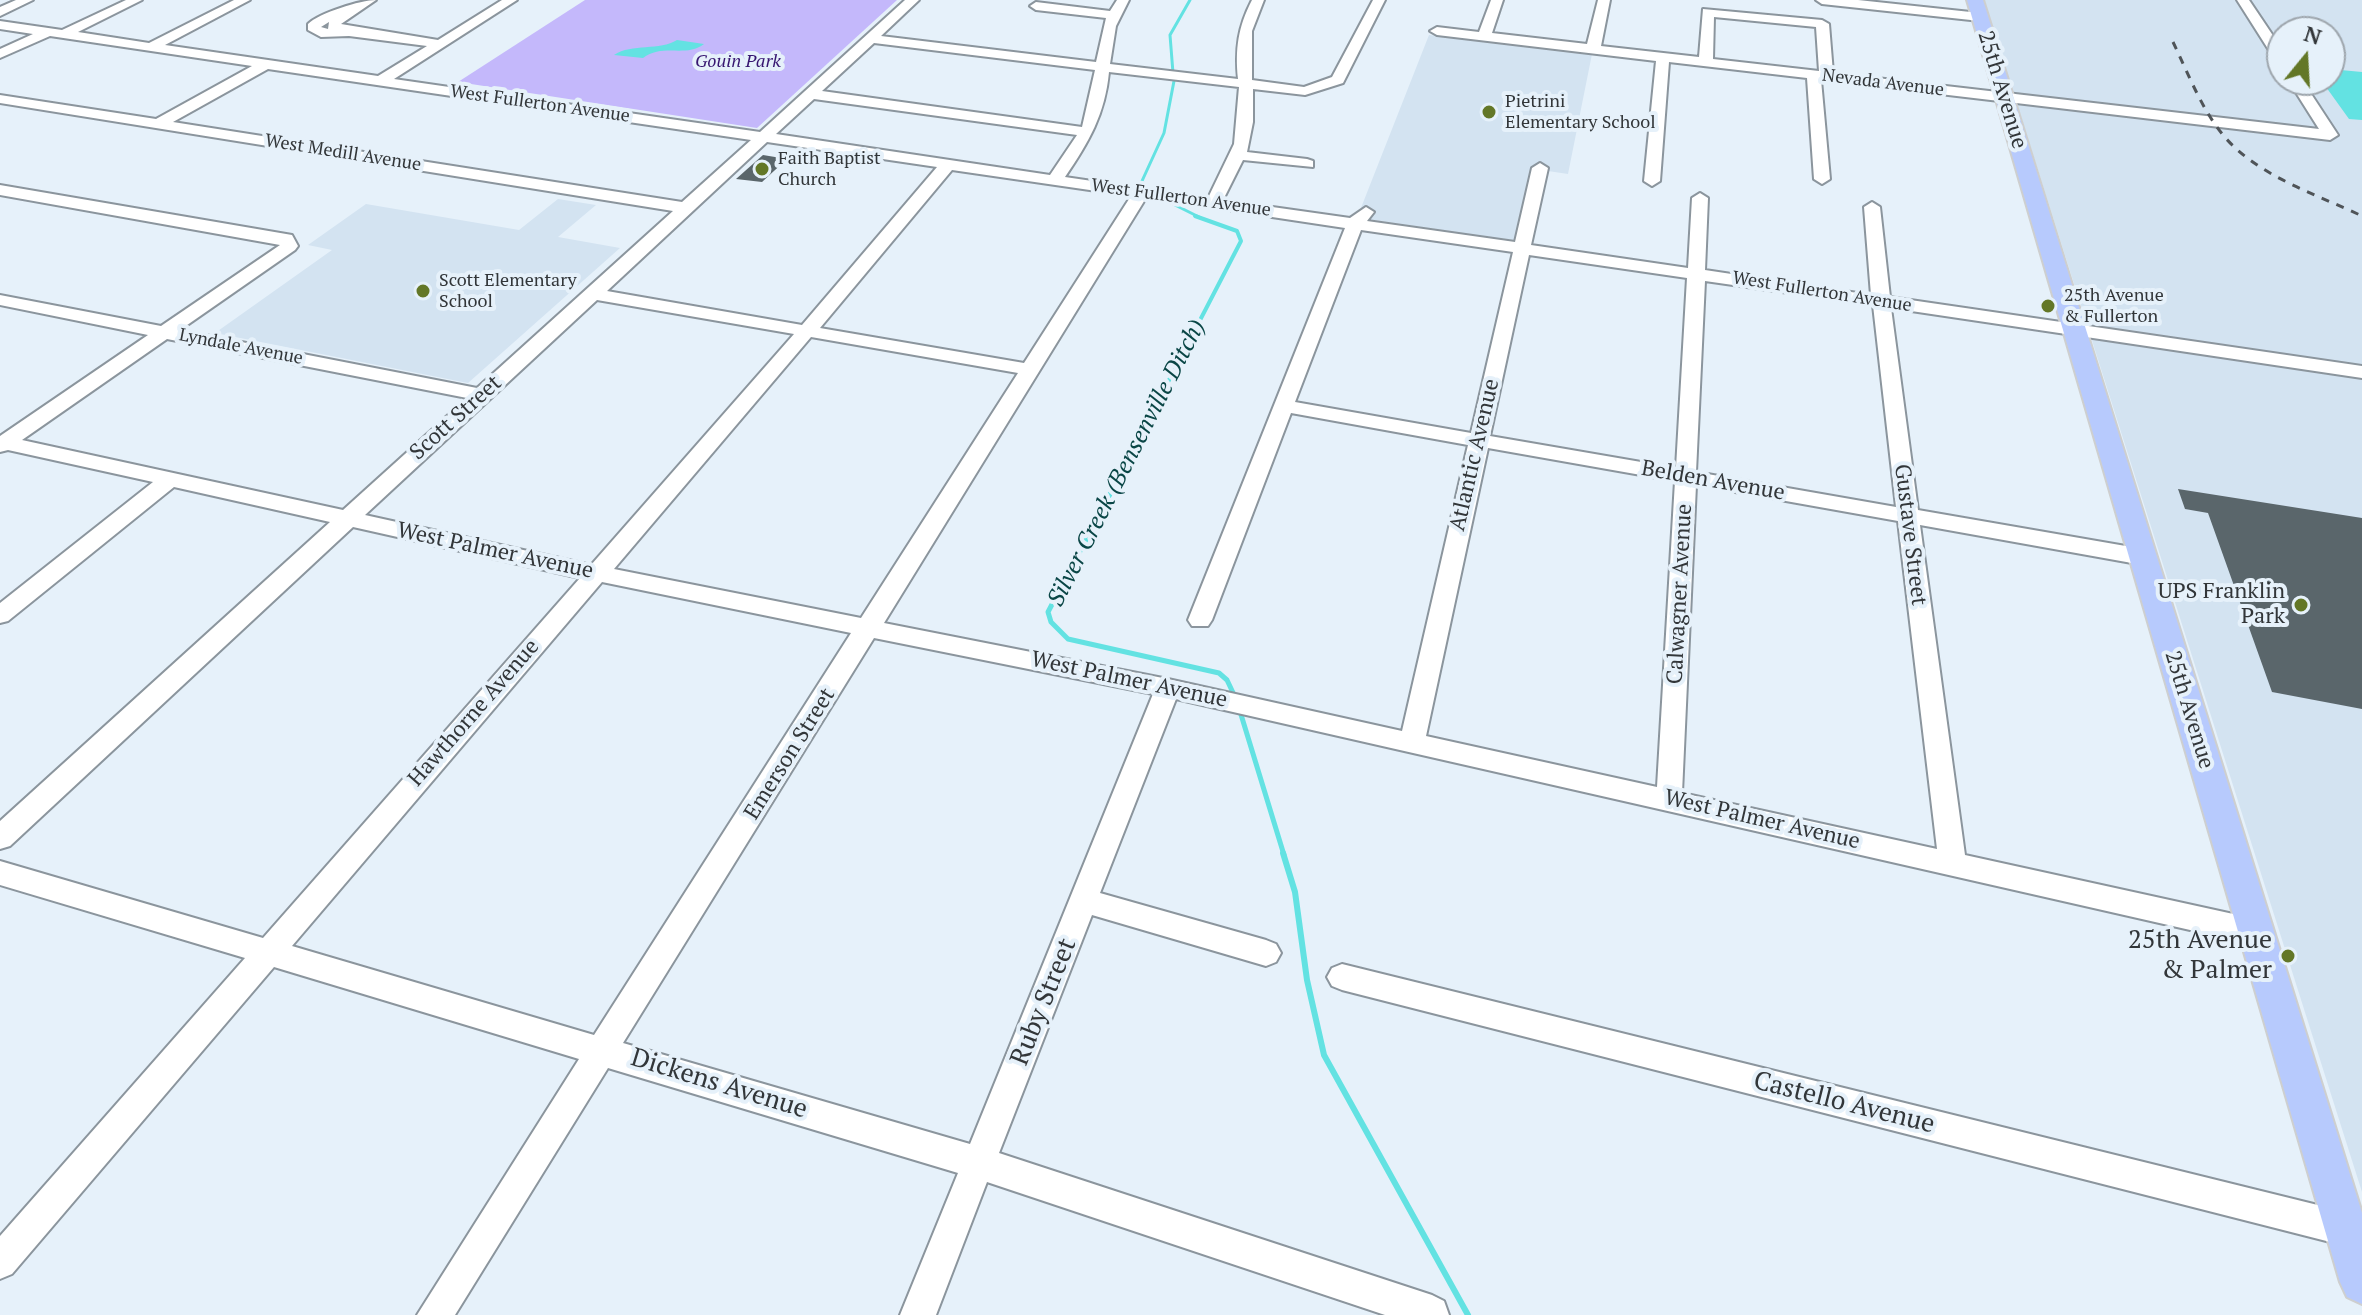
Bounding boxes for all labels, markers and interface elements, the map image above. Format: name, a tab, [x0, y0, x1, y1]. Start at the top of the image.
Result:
north arrow	[2266, 16, 2346, 96]
text: N	[2301, 18, 2325, 51]
street label: 25th Avenue	[1972, 28, 2032, 152]
park label: Gouin Park	[695, 51, 781, 73]
street label: Nevada Avenue	[1821, 65, 1945, 101]
street label: West Fullerton Avenue	[449, 81, 631, 127]
place label: Pietrini Elementary School	[1505, 91, 1656, 134]
marker: Pietrini Elementary School	[1480, 103, 1498, 121]
street label: West Medill Avenue	[263, 130, 423, 176]
place label: Faith Baptist Church	[778, 148, 881, 190]
marker: Faith Baptist Church	[753, 160, 771, 178]
street label: West Fullerton Avenue	[1090, 175, 1272, 221]
street label: West Fullerton Avenue	[1731, 267, 1913, 317]
place label: Scott Elementary School	[439, 270, 576, 312]
marker: Scott Elementary School	[414, 282, 432, 300]
place label: 25th Avenue & Fullerton	[2064, 285, 2164, 328]
marker: 25th Avenue & Fullerton	[2039, 297, 2057, 315]
water label: Silver Creek (Bensenville Ditch)	[1042, 315, 1212, 611]
street label: Lyndale Avenue	[177, 324, 305, 370]
street label: Scott Street	[405, 370, 507, 466]
street label: Atlantic Avenue	[1445, 376, 1505, 534]
street label: Belden Avenue	[1639, 455, 1787, 507]
street label: Gustave Street	[1888, 463, 1932, 607]
street label: Calwagner Avenue	[1662, 503, 1698, 685]
street label: West Palmer Avenue	[394, 517, 596, 585]
place label: UPS Franklin Park	[2158, 579, 2285, 630]
marker: UPS Franklin Park	[2292, 596, 2310, 614]
street label: Hawthorne Avenue	[403, 634, 545, 792]
street label: West Palmer Avenue	[1028, 646, 1230, 714]
street label: 25th Avenue	[2159, 648, 2219, 772]
street label: Emerson Street	[739, 683, 841, 825]
street label: West Palmer Avenue	[1662, 785, 1862, 855]
place label: 25th Avenue & Palmer	[2128, 925, 2272, 986]
street label: Ruby Street	[1004, 934, 1084, 1070]
marker: 25th Avenue & Palmer	[2279, 947, 2297, 965]
street label: Dickens Avenue	[627, 1042, 811, 1126]
street label: Castello Avenue	[1750, 1065, 1938, 1141]

